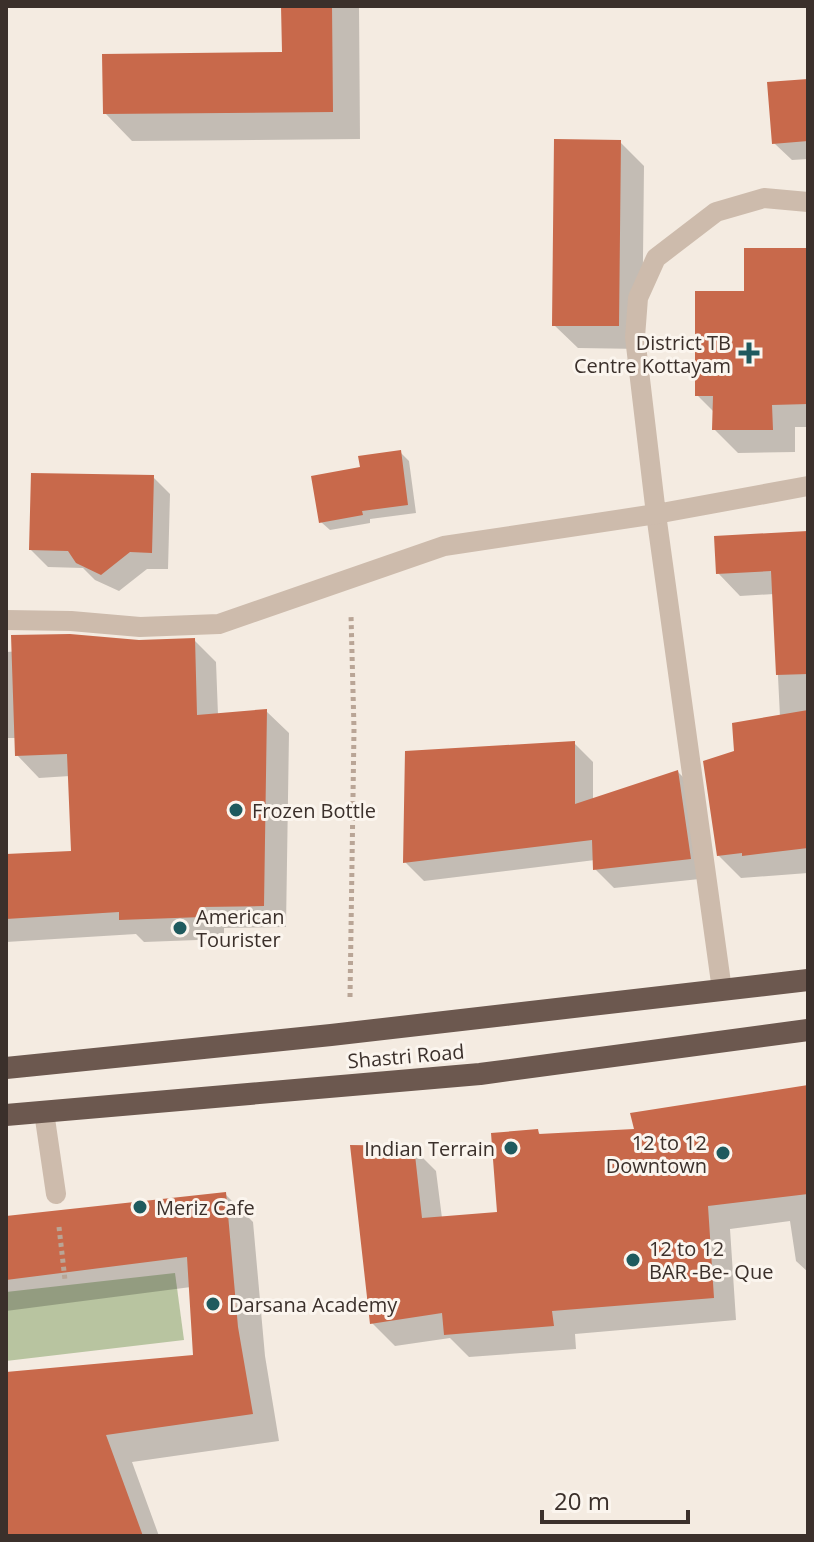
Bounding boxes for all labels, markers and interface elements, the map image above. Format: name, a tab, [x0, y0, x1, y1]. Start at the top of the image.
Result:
place label: District TB Centre Kottayam	[574, 329, 731, 379]
marker: District TB Centre Kottayam	[738, 342, 760, 364]
place label: Frozen Bottle	[252, 797, 376, 824]
marker: Frozen Bottle	[227, 801, 245, 819]
place label: American Tourister	[196, 903, 285, 953]
marker: American Tourister	[171, 919, 189, 937]
street label: Shastri Road	[346, 1037, 466, 1075]
place label: 12 to 12 Downtown	[606, 1129, 707, 1179]
place label: Indian Terrain	[364, 1135, 495, 1162]
marker: Indian Terrain	[502, 1139, 520, 1157]
marker: 12 to 12 Downtown	[714, 1144, 732, 1162]
place label: Meriz Cafe	[156, 1194, 255, 1221]
marker: Meriz Cafe	[131, 1198, 149, 1216]
place label: 12 to 12 BAR -Be- Que	[649, 1235, 773, 1285]
marker: 12 to 12 BAR -Be- Que	[624, 1251, 642, 1269]
place label: Darsana Academy	[229, 1291, 398, 1318]
marker: Darsana Academy	[204, 1295, 222, 1313]
scale bar	[542, 1474, 688, 1524]
text: 20 m	[554, 1484, 610, 1517]

